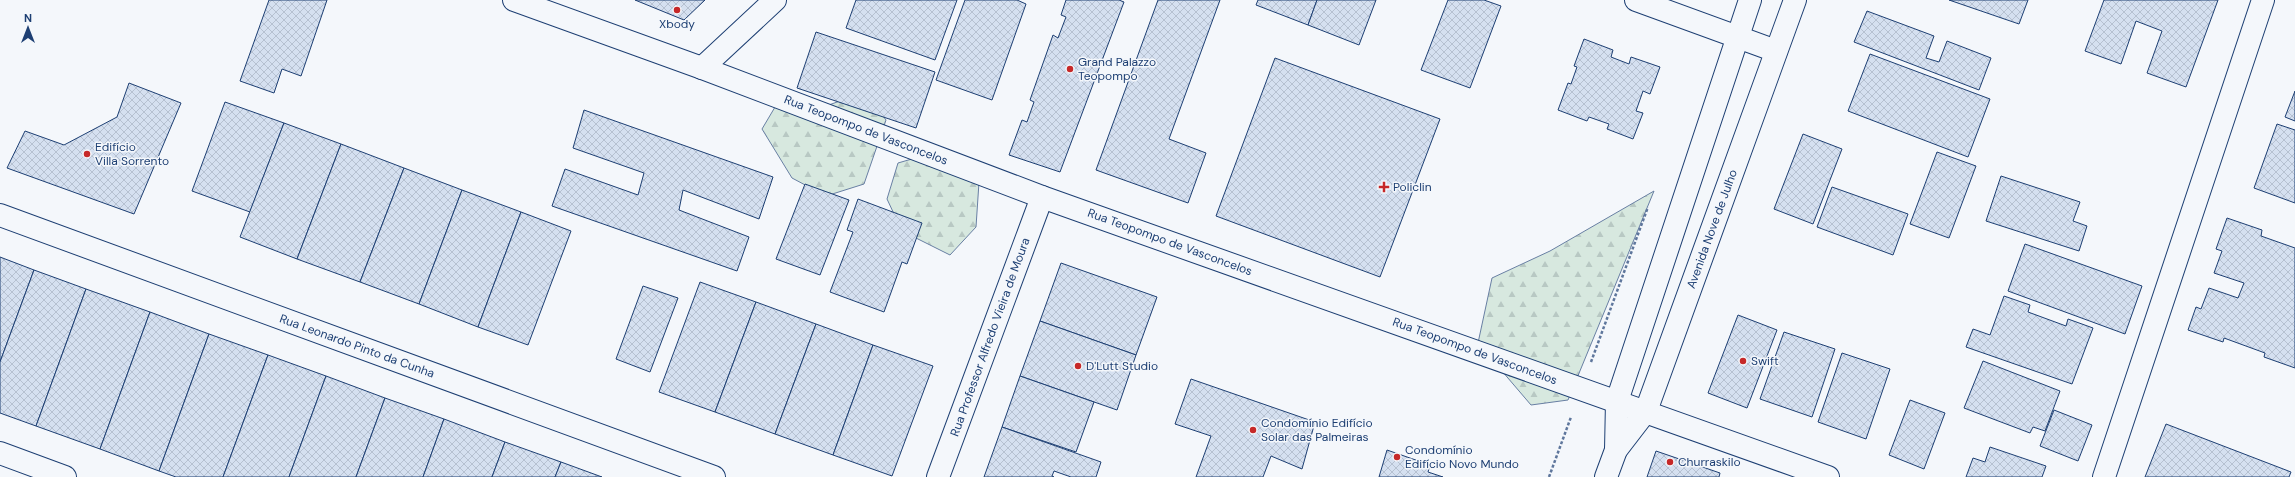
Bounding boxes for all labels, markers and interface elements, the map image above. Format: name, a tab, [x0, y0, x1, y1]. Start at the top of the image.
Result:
marker: Xbody	[672, 5, 682, 15]
north arrow	[8, 8, 48, 48]
text: N	[24, 11, 32, 25]
place label: Xbody	[659, 16, 695, 32]
place label: Grand Palazzo Teopompo	[1078, 54, 1156, 84]
marker: Grand Palazzo Teopompo	[1065, 64, 1075, 74]
street label: Rua Teopompo de Vasconcelos	[782, 91, 950, 169]
place label: Edifício Villa Sorrento	[95, 139, 169, 169]
marker: Edifício Villa Sorrento	[82, 149, 92, 159]
street label: Avenida Nove de Julho	[1683, 167, 1741, 291]
place label: Policlin	[1393, 179, 1432, 195]
marker: Policlin	[1378, 181, 1390, 193]
street label: Rua Teopompo de Vasconcelos	[1085, 205, 1255, 279]
street label: Rua Professor Alfredo Vieira de Moura	[947, 235, 1033, 439]
street label: Rua Leonardo Pinto da Cunha	[277, 310, 437, 382]
street label: Rua Teopompo de Vasconcelos	[1390, 314, 1560, 388]
place label: Swift	[1751, 353, 1779, 369]
marker: Swift	[1738, 356, 1748, 366]
place label: D'Lutt Studio	[1086, 358, 1158, 374]
marker: D'Lutt Studio	[1073, 361, 1083, 371]
place label: Condomínio Edifício Solar das Palmeiras	[1261, 415, 1373, 445]
marker: Condomínio Edifício Solar das Palmeiras	[1248, 425, 1258, 435]
place label: Condomínio Edifício Novo Mundo	[1405, 442, 1519, 472]
marker: Condomínio Edifício Novo Mundo	[1392, 452, 1402, 462]
place label: Churraskilo	[1678, 454, 1741, 470]
marker: Churraskilo	[1665, 457, 1675, 467]

